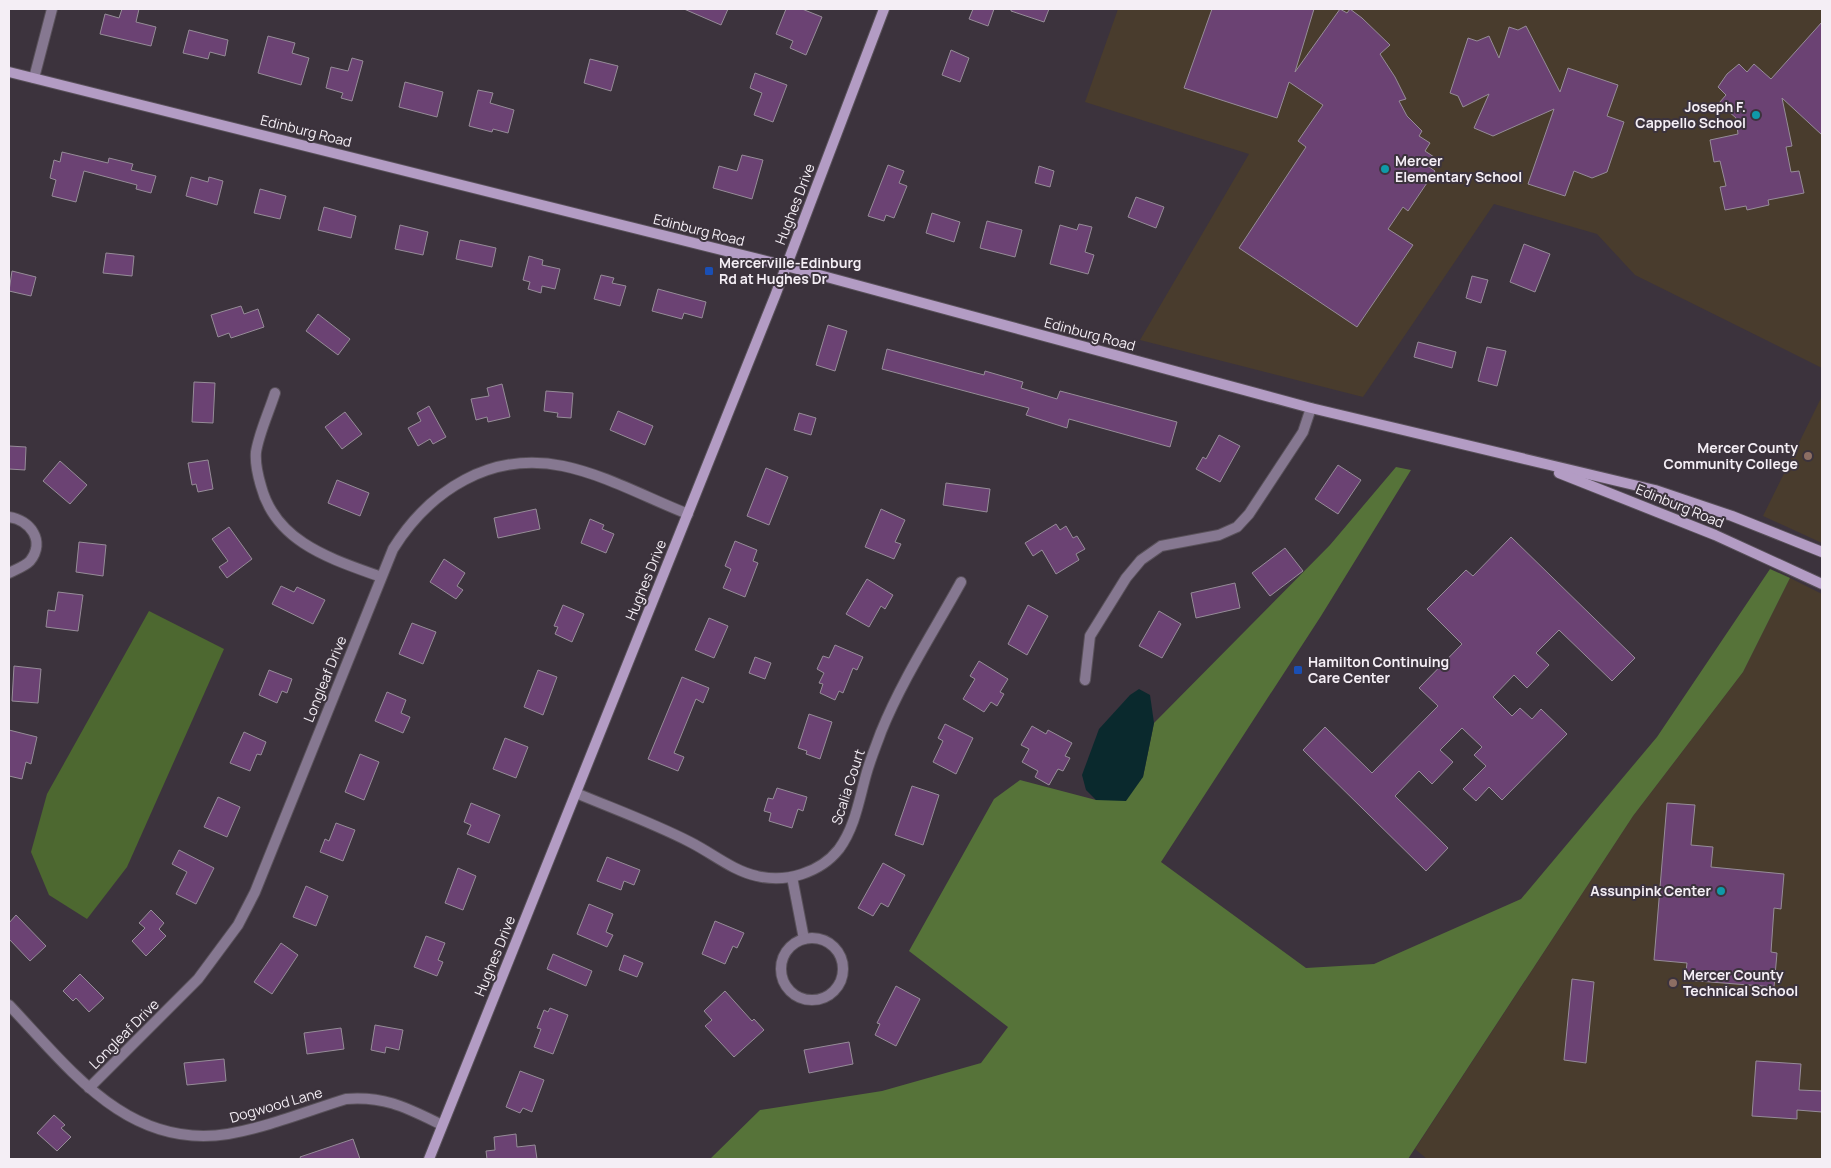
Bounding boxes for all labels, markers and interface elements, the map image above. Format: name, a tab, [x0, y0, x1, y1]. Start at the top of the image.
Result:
place label: Joseph F. Cappello School	[1635, 97, 1746, 132]
marker: Joseph F. Cappello School	[1750, 109, 1762, 121]
street label: Edinburg Road	[258, 110, 354, 151]
place label: Mercer Elementary School	[1395, 151, 1522, 186]
street label: Hughes Drive	[770, 160, 819, 247]
marker: Mercer Elementary School	[1379, 163, 1391, 175]
street label: Edinburg Road	[651, 209, 747, 250]
place label: Mercerville-Edinburg Rd at Hughes Dr	[719, 253, 861, 288]
marker: Mercerville-Edinburg Rd at Hughes Dr	[703, 265, 715, 277]
street label: Edinburg Road	[1043, 312, 1138, 355]
place label: Mercer County Community College	[1664, 438, 1798, 473]
marker: Mercer County Community College	[1802, 450, 1814, 462]
street label: Edinburg Road	[1633, 479, 1727, 532]
street label: Hughes Drive	[621, 537, 670, 623]
street label: Longleaf Drive	[299, 633, 351, 725]
place label: Hamilton Continuing Care Center	[1308, 652, 1449, 687]
marker: Hamilton Continuing Care Center	[1292, 664, 1304, 676]
street label: Scalia Court	[826, 746, 869, 827]
place label: Assunpink Center	[1590, 881, 1711, 900]
marker: Assunpink Center	[1715, 885, 1727, 897]
street label: Hughes Drive	[470, 913, 519, 999]
place label: Mercer County Technical School	[1683, 965, 1798, 1000]
marker: Mercer County Technical School	[1667, 977, 1679, 989]
street label: Longleaf Drive	[85, 995, 163, 1073]
street label: Dogwood Lane	[227, 1082, 324, 1127]

